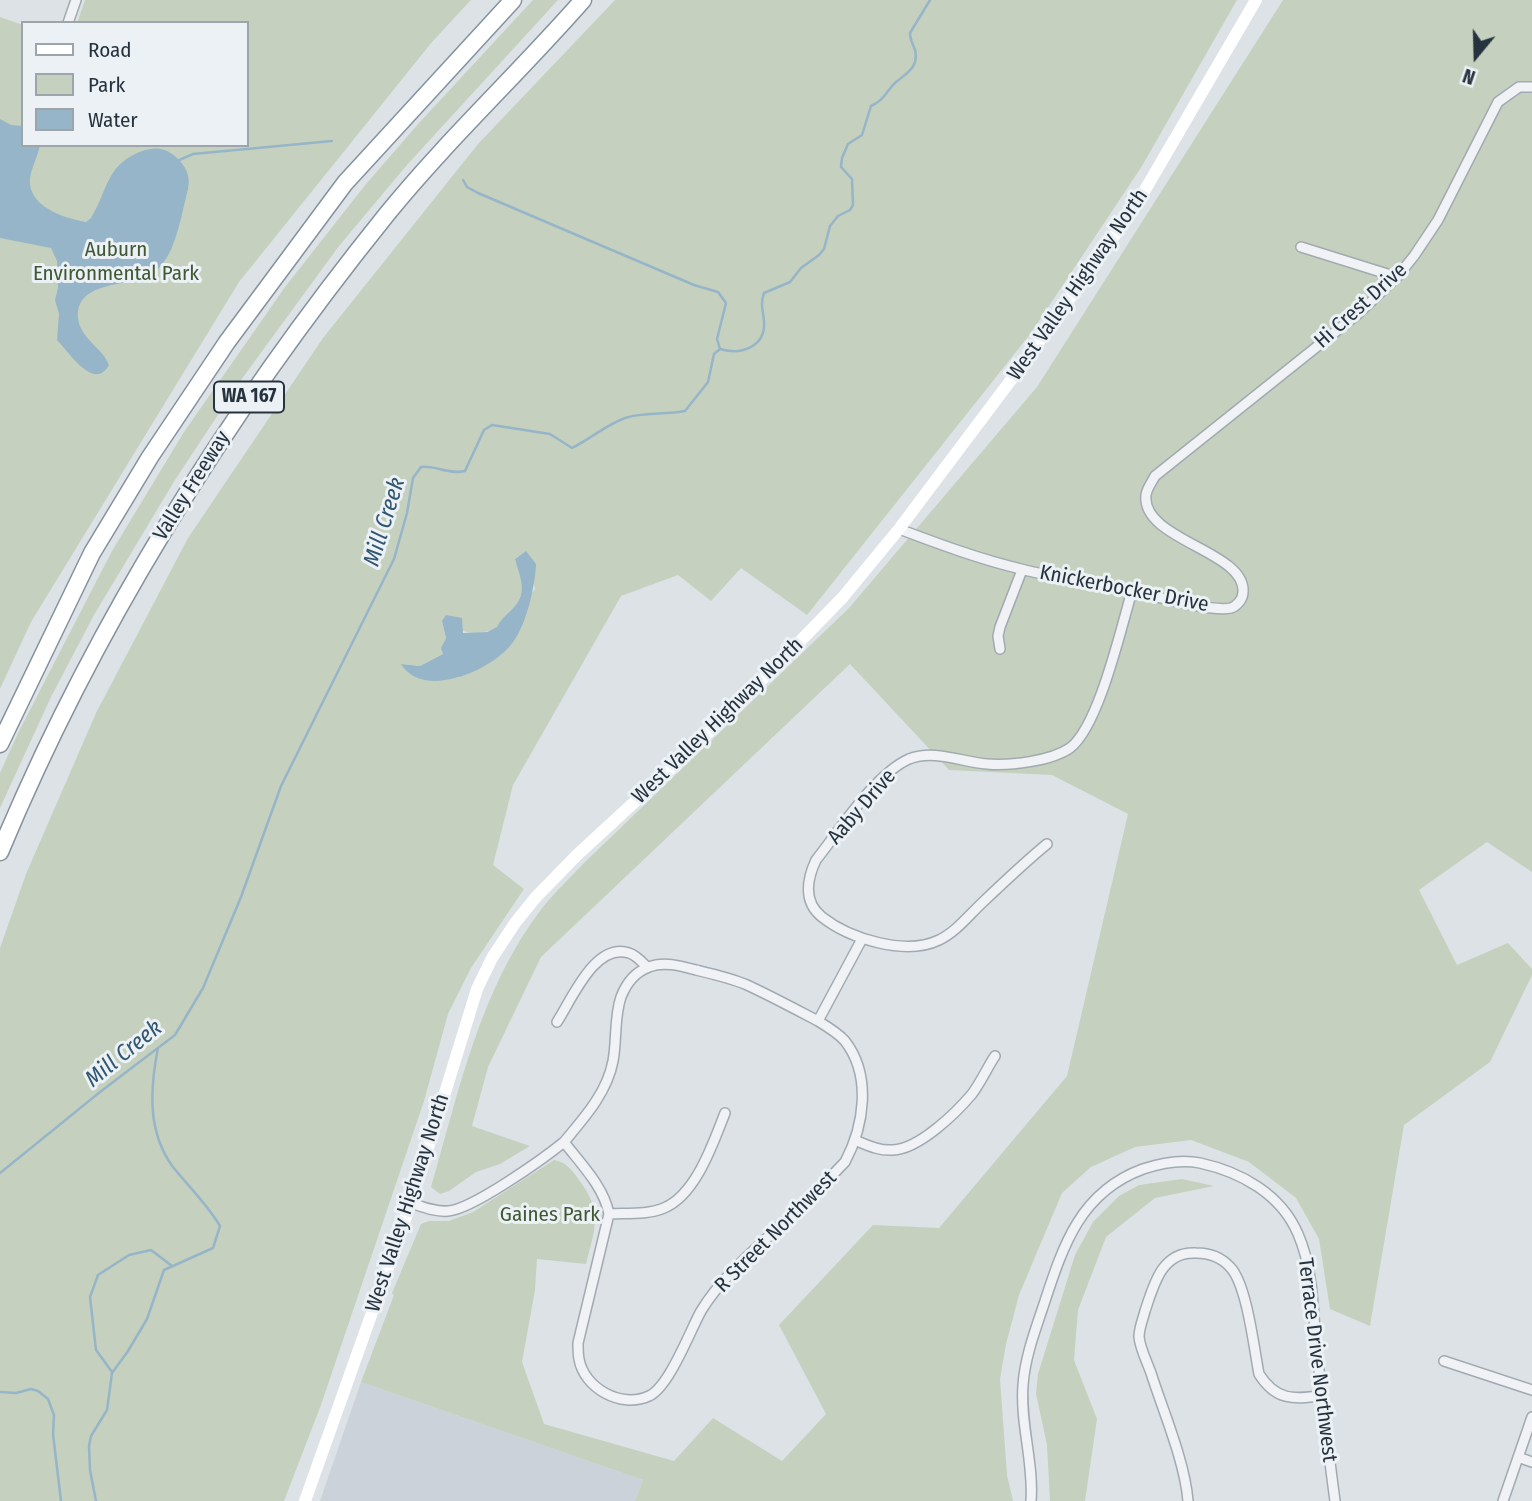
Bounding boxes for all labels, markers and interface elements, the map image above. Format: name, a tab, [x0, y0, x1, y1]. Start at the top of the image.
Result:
legend	[21, 21, 248, 147]
north arrow	[1441, 21, 1511, 91]
text: Road	[88, 37, 132, 63]
text: N	[1460, 64, 1478, 89]
text: Park	[88, 72, 125, 98]
text: Water	[88, 107, 138, 133]
street label: West Valley Highway North	[1002, 184, 1154, 386]
park label: Auburn Environmental Park	[33, 237, 199, 287]
street label: Hi Crest Drive	[1310, 258, 1412, 354]
road number: WA 167	[214, 382, 284, 412]
street label: Valley Freeway	[148, 427, 236, 545]
water label: Mill Creek	[358, 474, 412, 570]
street label: Knickerbocker Drive	[1037, 560, 1211, 618]
street label: West Valley Highway North	[627, 633, 809, 809]
street label: Aaby Drive	[823, 764, 901, 850]
water label: Mill Creek	[80, 1015, 168, 1093]
street label: West Valley Highway North	[361, 1091, 455, 1315]
street label: R Street Northwest	[710, 1166, 842, 1298]
park label: Gaines Park	[500, 1202, 600, 1228]
street label: Terrace Drive Northwest	[1292, 1256, 1342, 1464]

